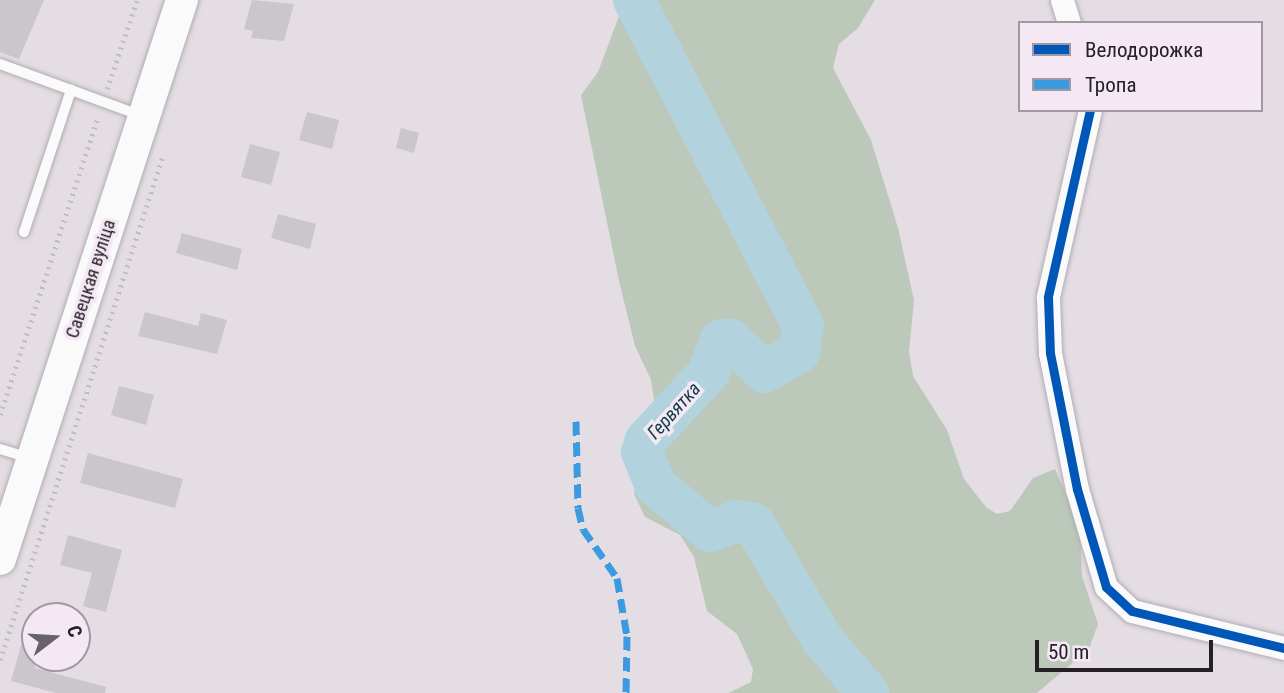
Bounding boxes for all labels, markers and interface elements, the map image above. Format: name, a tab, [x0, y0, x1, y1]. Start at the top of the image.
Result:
legend	[1018, 21, 1263, 112]
text: Велодорожка	[1085, 38, 1203, 62]
text: Тропа	[1085, 73, 1136, 97]
street label: Савецкая вуліца	[62, 217, 120, 341]
water label: Гервятка	[643, 378, 705, 444]
north arrow	[21, 602, 91, 672]
text: С	[62, 623, 87, 640]
scale bar	[1039, 626, 1218, 670]
text: 50 m	[1048, 640, 1089, 664]

